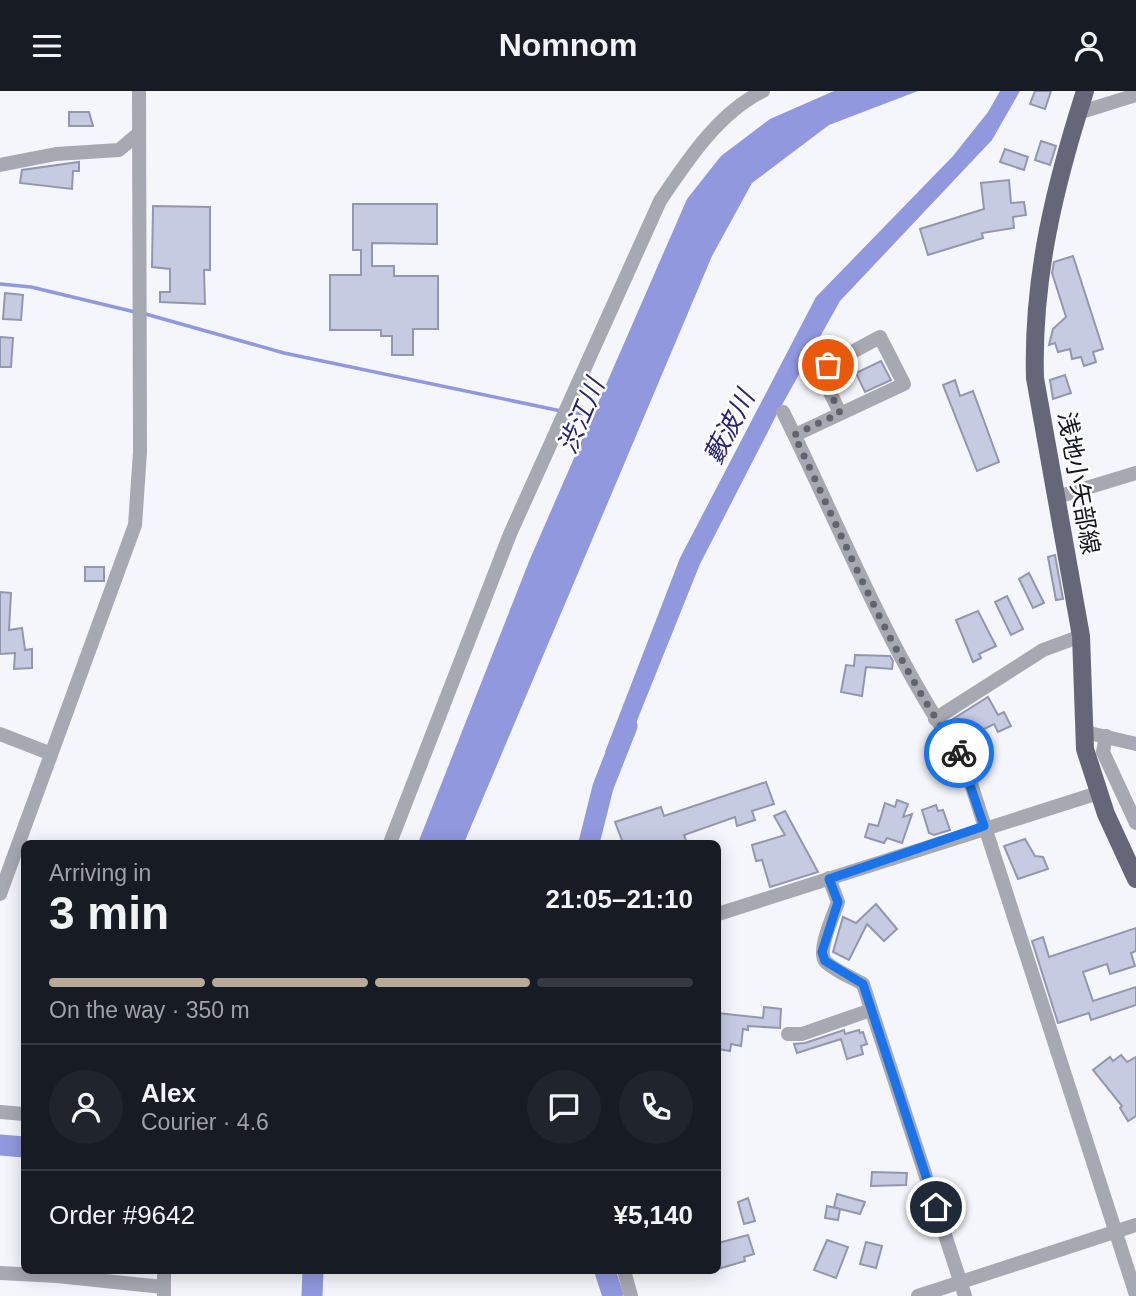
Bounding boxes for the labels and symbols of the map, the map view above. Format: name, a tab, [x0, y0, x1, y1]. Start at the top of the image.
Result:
pin	[798, 335, 858, 395]
water label: 渋江川	[552, 371, 611, 458]
water label: 藪波川	[698, 383, 761, 469]
street label: 浅地小矢部線	[1053, 410, 1105, 556]
courier	[924, 718, 994, 788]
pin	[906, 1177, 966, 1237]

